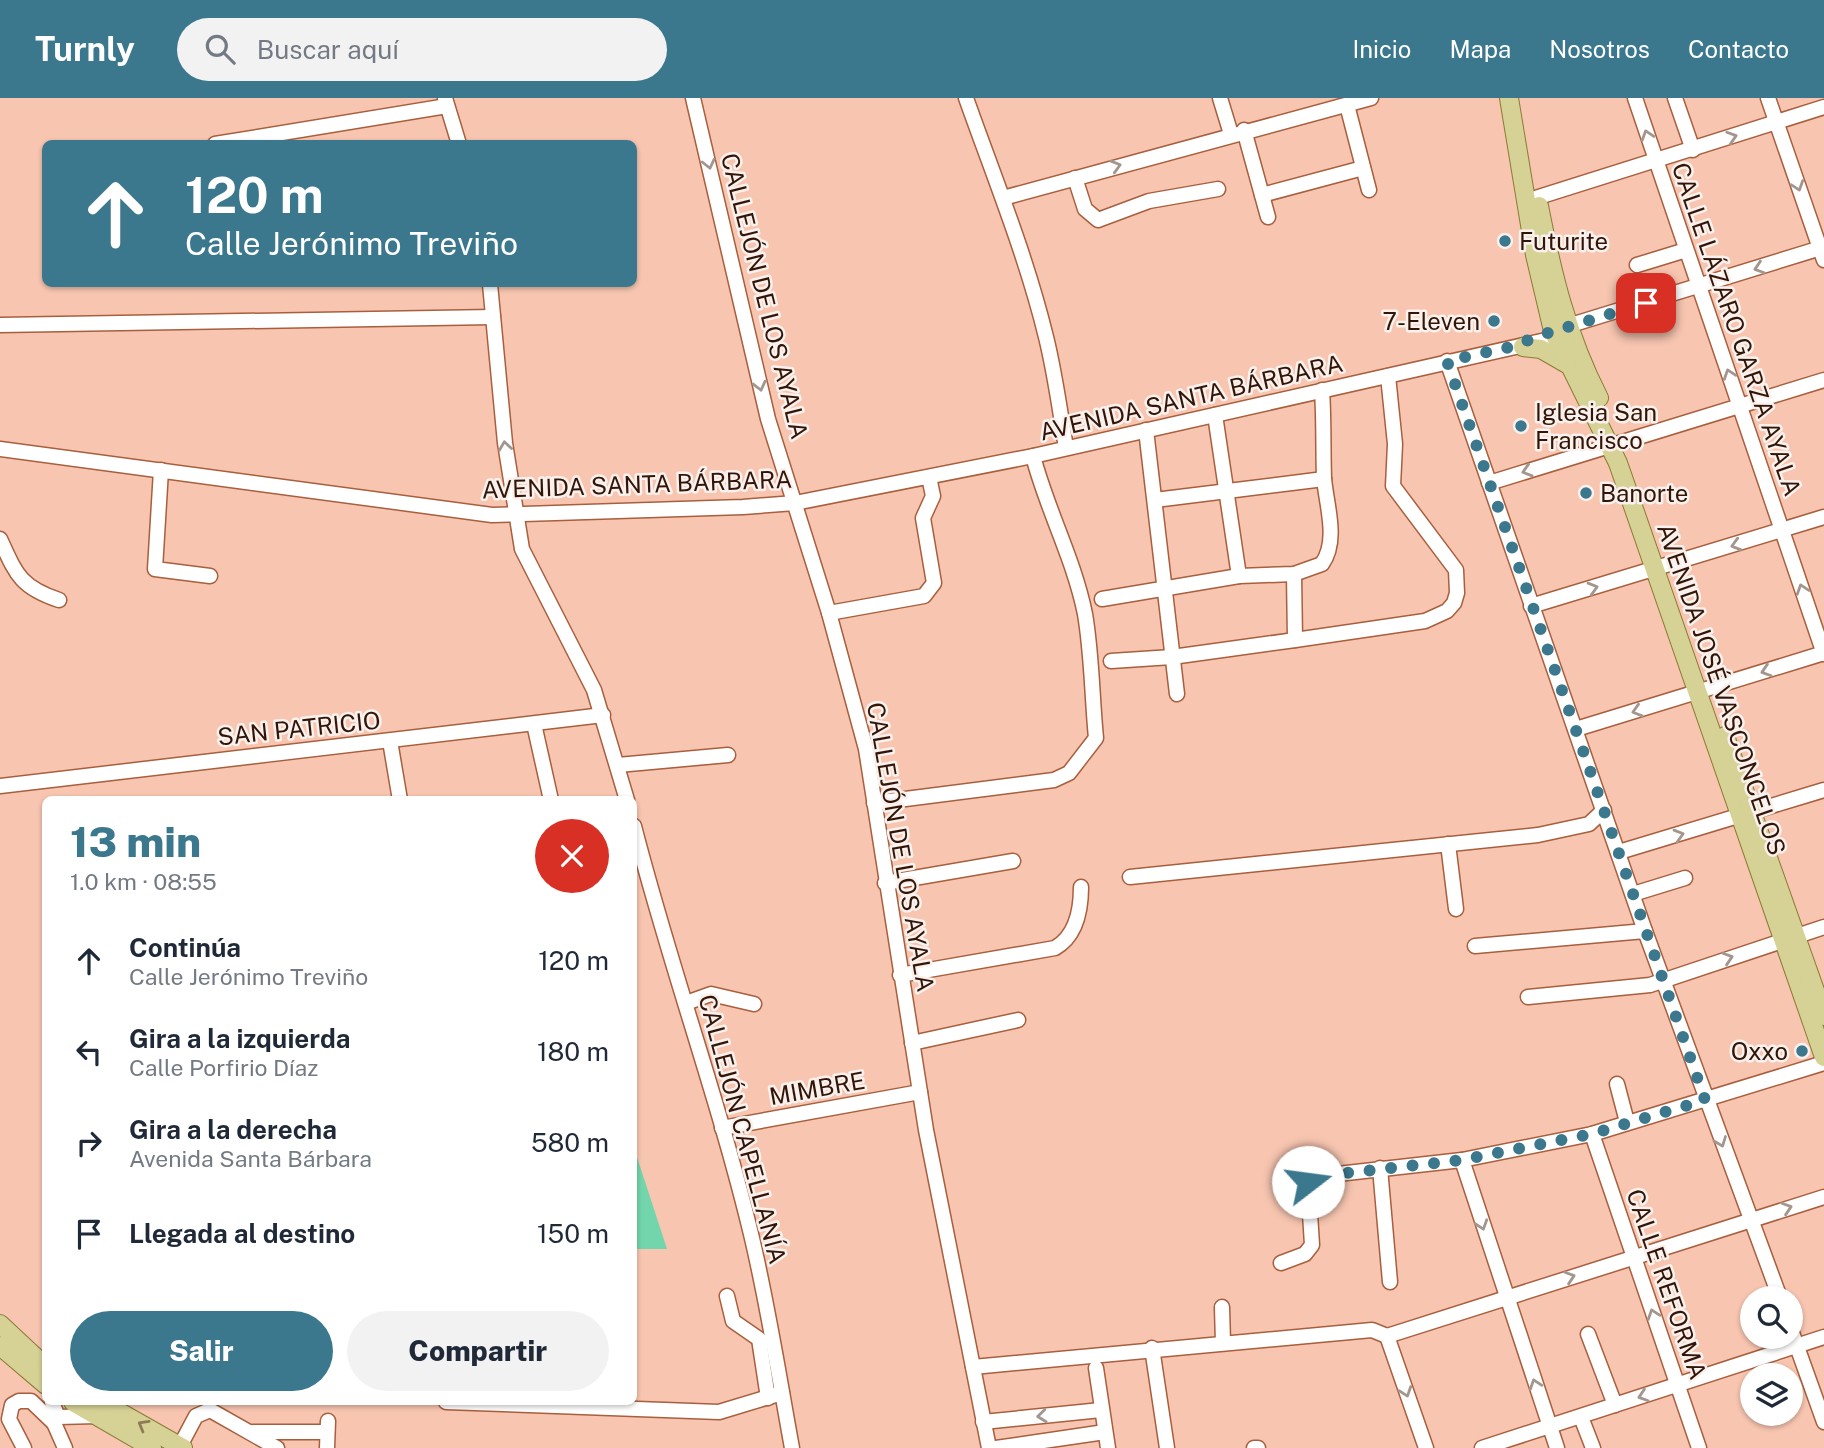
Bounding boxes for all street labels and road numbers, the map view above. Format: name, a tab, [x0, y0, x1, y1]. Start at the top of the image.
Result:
street label: CALLEJÓN DE LOS AYALA	[716, 150, 814, 442]
street label: CALLE LÁZARO GARZA AYALA	[1667, 159, 1807, 499]
street label: AVENIDA SANTA BÁRBARA	[1037, 348, 1345, 446]
street label: AVENIDA SANTA BÁRBARA	[481, 465, 793, 503]
street label: AVENIDA JOSÉ VASCONCELOS	[1652, 519, 1792, 859]
street label: CALLEJÓN DE LOS AYALA	[862, 700, 940, 994]
street label: SAN PATRICIO	[216, 706, 382, 750]
street label: CALLEJÓN CAPELLANÍA	[694, 991, 792, 1267]
street label: MIMBRE	[767, 1066, 867, 1110]
street label: CALLE REFORMA	[1621, 1185, 1713, 1383]

